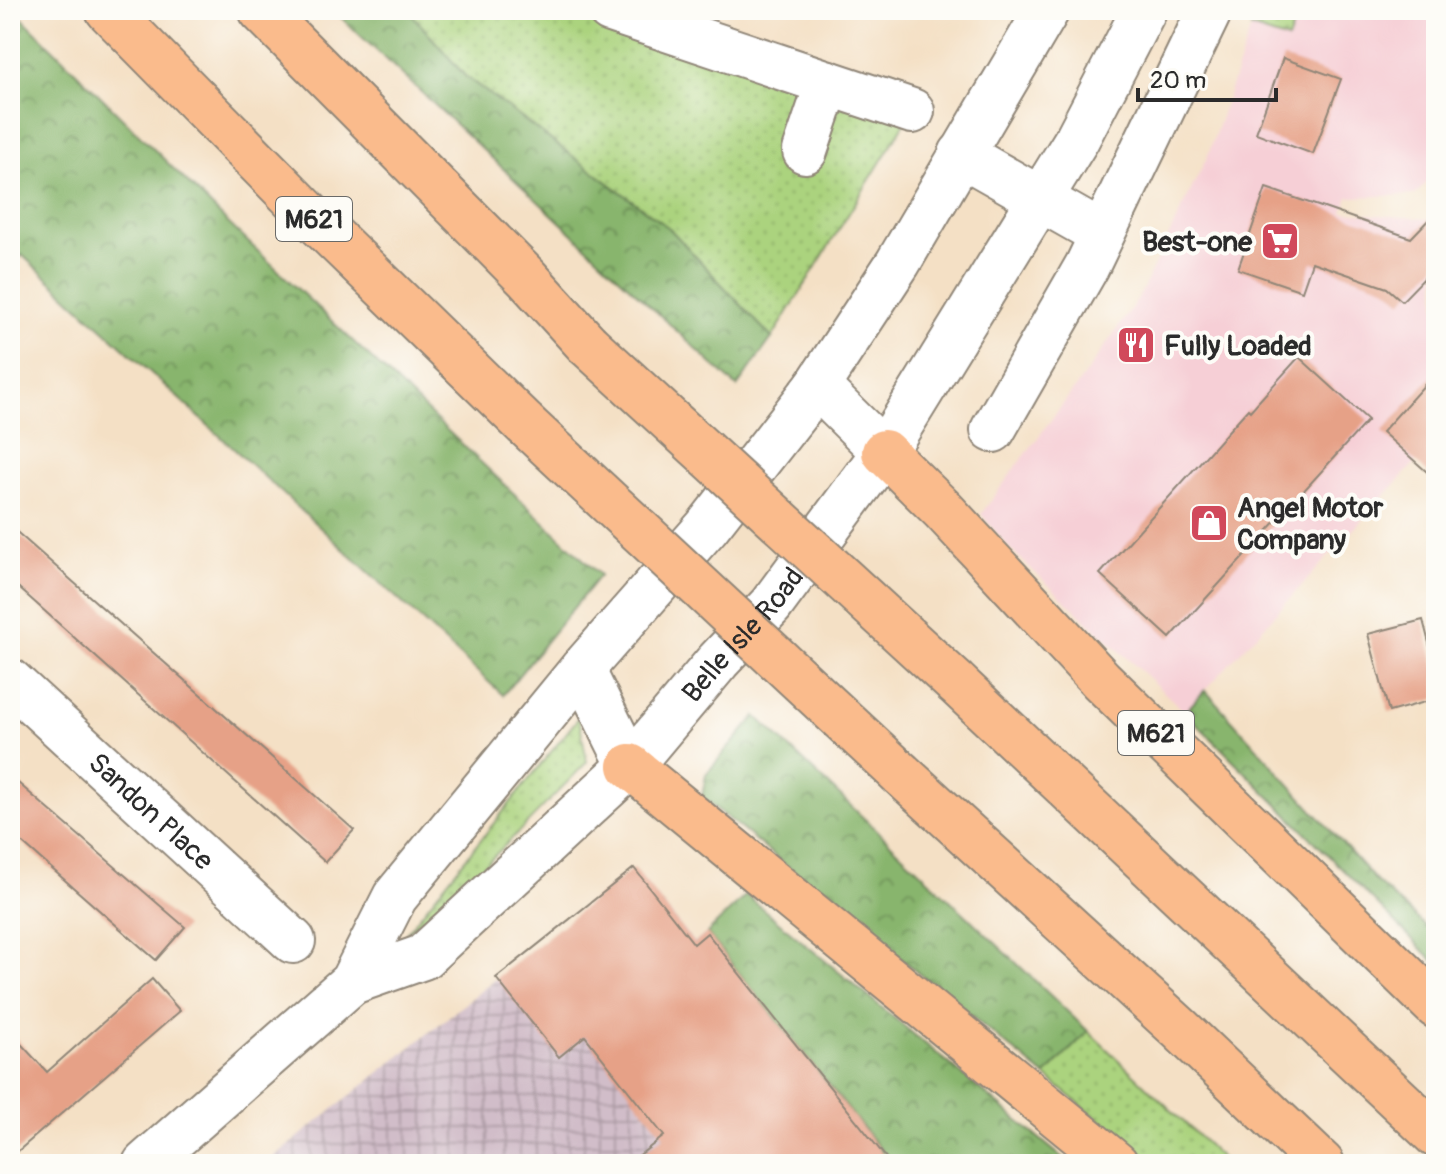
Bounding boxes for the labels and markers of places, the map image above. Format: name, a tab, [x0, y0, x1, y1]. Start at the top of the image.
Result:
supermarket icon: Best-one	[1259, 220, 1301, 262]
place label: Best-one	[1142, 225, 1253, 260]
restaurant icon: Fully Loaded	[1115, 324, 1157, 366]
place label: Fully Loaded	[1164, 329, 1312, 364]
place label: Angel Motor Company	[1237, 491, 1384, 558]
shop icon: Angel Motor Company	[1188, 502, 1230, 544]

